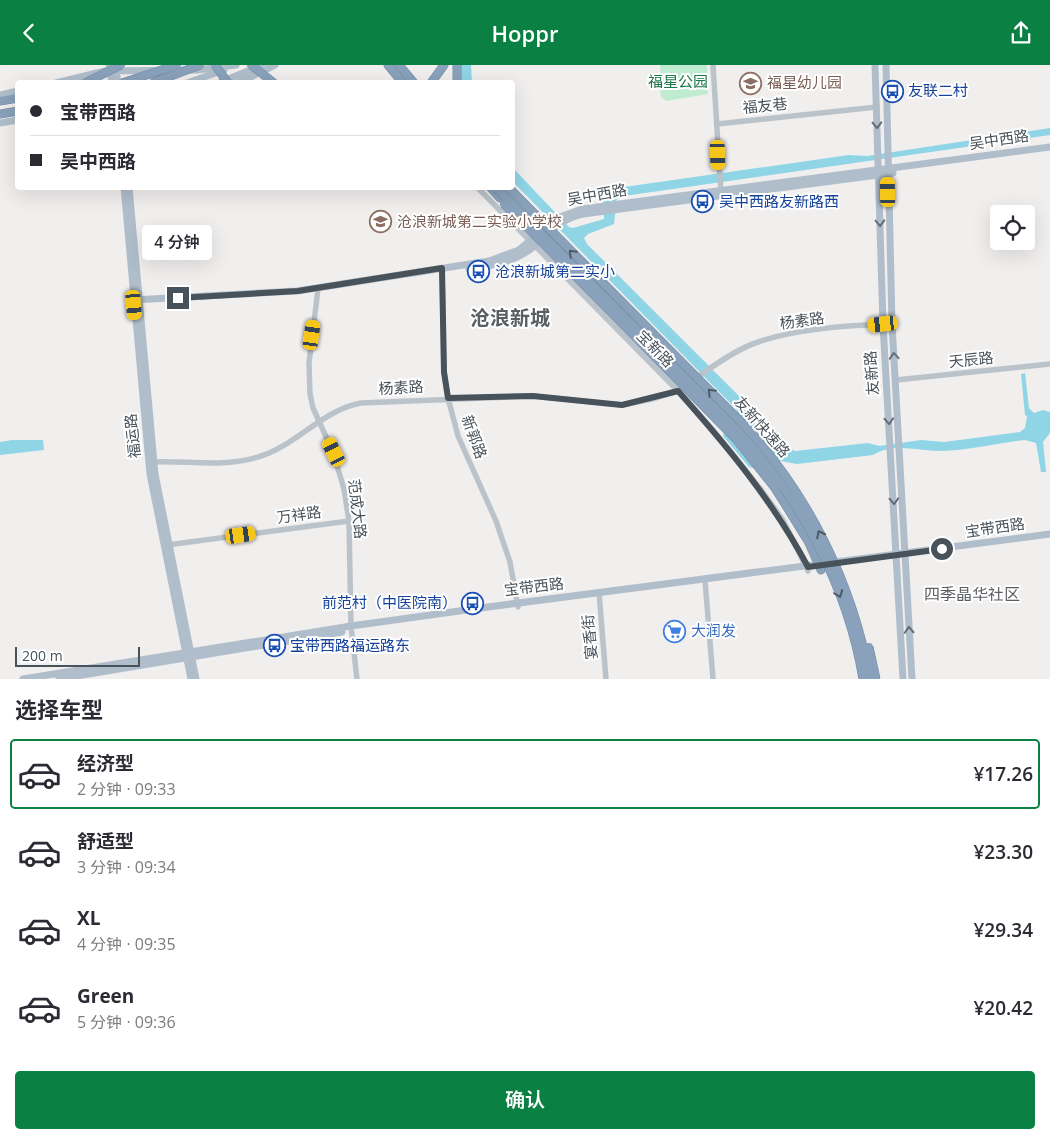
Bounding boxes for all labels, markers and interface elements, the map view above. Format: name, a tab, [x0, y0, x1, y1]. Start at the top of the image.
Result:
text: Hoppr	[492, 18, 558, 48]
icon: back	[15, 19, 43, 47]
icon: share	[1007, 19, 1035, 47]
park label: 福星公园	[648, 71, 708, 91]
school or university icon: 福星幼儿园	[739, 71, 763, 95]
place label: 福星幼儿园	[767, 72, 842, 92]
bus stop icon: 友联二村	[880, 79, 904, 103]
place label: 友联二村	[908, 80, 968, 100]
street label: 福友巷	[741, 93, 788, 117]
text: 宝带西路	[60, 99, 136, 125]
one-way arrow	[872, 122, 882, 130]
street label: 吴中西路	[968, 125, 1030, 153]
car	[709, 140, 726, 170]
text: 吴中西路	[60, 148, 136, 174]
car	[880, 177, 895, 207]
street label: 吴中西路	[566, 179, 628, 209]
bus stop icon: 吴中西路友新路西	[691, 190, 715, 214]
place label: 吴中西路友新路西	[719, 191, 839, 211]
map controls	[990, 205, 1035, 250]
button: locate	[990, 205, 1035, 250]
school or university icon: 沧浪新城第二实验小学校	[369, 210, 393, 234]
place label: 沧浪新城第二实验小学校	[397, 211, 562, 231]
one-way arrow	[875, 220, 885, 228]
callout: 4 分钟	[143, 225, 213, 261]
text: 4 分钟	[154, 231, 200, 253]
one-way arrow	[568, 249, 577, 258]
bus stop icon: 沧浪新城第二实小	[467, 260, 491, 284]
place label: 沧浪新城第二实小	[495, 261, 615, 281]
route end	[167, 287, 189, 309]
car	[125, 289, 142, 321]
district label: 沧浪新城	[470, 304, 550, 331]
street label: 杨素路	[778, 307, 826, 333]
car	[867, 315, 898, 333]
car	[302, 319, 321, 351]
street label: 宝新路	[633, 325, 679, 371]
street label: 天辰路	[947, 347, 994, 371]
street label: 友新路	[859, 350, 883, 396]
one-way arrow	[889, 351, 900, 359]
street label: 杨素路	[378, 376, 424, 398]
one-way arrow	[708, 389, 717, 398]
street label: 友新快速路	[731, 391, 795, 461]
street label: 新郭路	[458, 412, 492, 461]
street label: 福运路	[120, 413, 144, 460]
one-way arrow	[883, 417, 894, 425]
car	[320, 435, 347, 469]
street label: 范成大路	[344, 478, 372, 540]
one-way arrow	[888, 497, 899, 505]
street label: 万祥路	[275, 501, 323, 527]
street label: 宝带西路	[964, 513, 1026, 541]
car	[225, 525, 256, 545]
one-way arrow	[816, 531, 826, 540]
route start	[931, 538, 953, 560]
street label: 宝带西路	[503, 572, 565, 600]
district label: 四季晶华社区	[924, 583, 1020, 605]
one-way arrow	[833, 589, 843, 598]
bus stop icon: 前范村（中医院南）	[461, 591, 485, 615]
place label: 前范村（中医院南）	[322, 592, 457, 612]
street label: 宴香街	[577, 614, 601, 660]
supermarket icon: 大润发	[663, 619, 687, 643]
place label: 大润发	[691, 620, 736, 640]
one-way arrow	[904, 626, 915, 634]
bus stop icon: 宝带西路福运路东	[262, 634, 286, 658]
place label: 宝带西路福运路东	[290, 635, 410, 655]
scale bar	[15, 644, 140, 667]
text: 200 m	[22, 646, 63, 665]
text: 选择车型	[15, 694, 103, 724]
text: 经济型	[77, 750, 134, 776]
icon: car	[17, 752, 62, 797]
text: ¥17.26	[973, 761, 1033, 787]
text: 2 分钟 · 09:33	[77, 778, 176, 800]
text: 舒适型	[77, 828, 134, 854]
icon: car	[17, 830, 62, 875]
text: ¥23.30	[973, 839, 1033, 865]
text: 3 分钟 · 09:34	[77, 856, 176, 878]
text: XL	[77, 905, 100, 931]
icon: car	[17, 908, 62, 953]
text: ¥29.34	[973, 917, 1033, 943]
text: 4 分钟 · 09:35	[77, 933, 176, 955]
text: Green	[77, 983, 134, 1009]
icon: car	[17, 986, 62, 1031]
text: ¥20.42	[973, 995, 1033, 1021]
text: 5 分钟 · 09:36	[77, 1011, 176, 1033]
button: 确认	[15, 1071, 1035, 1129]

